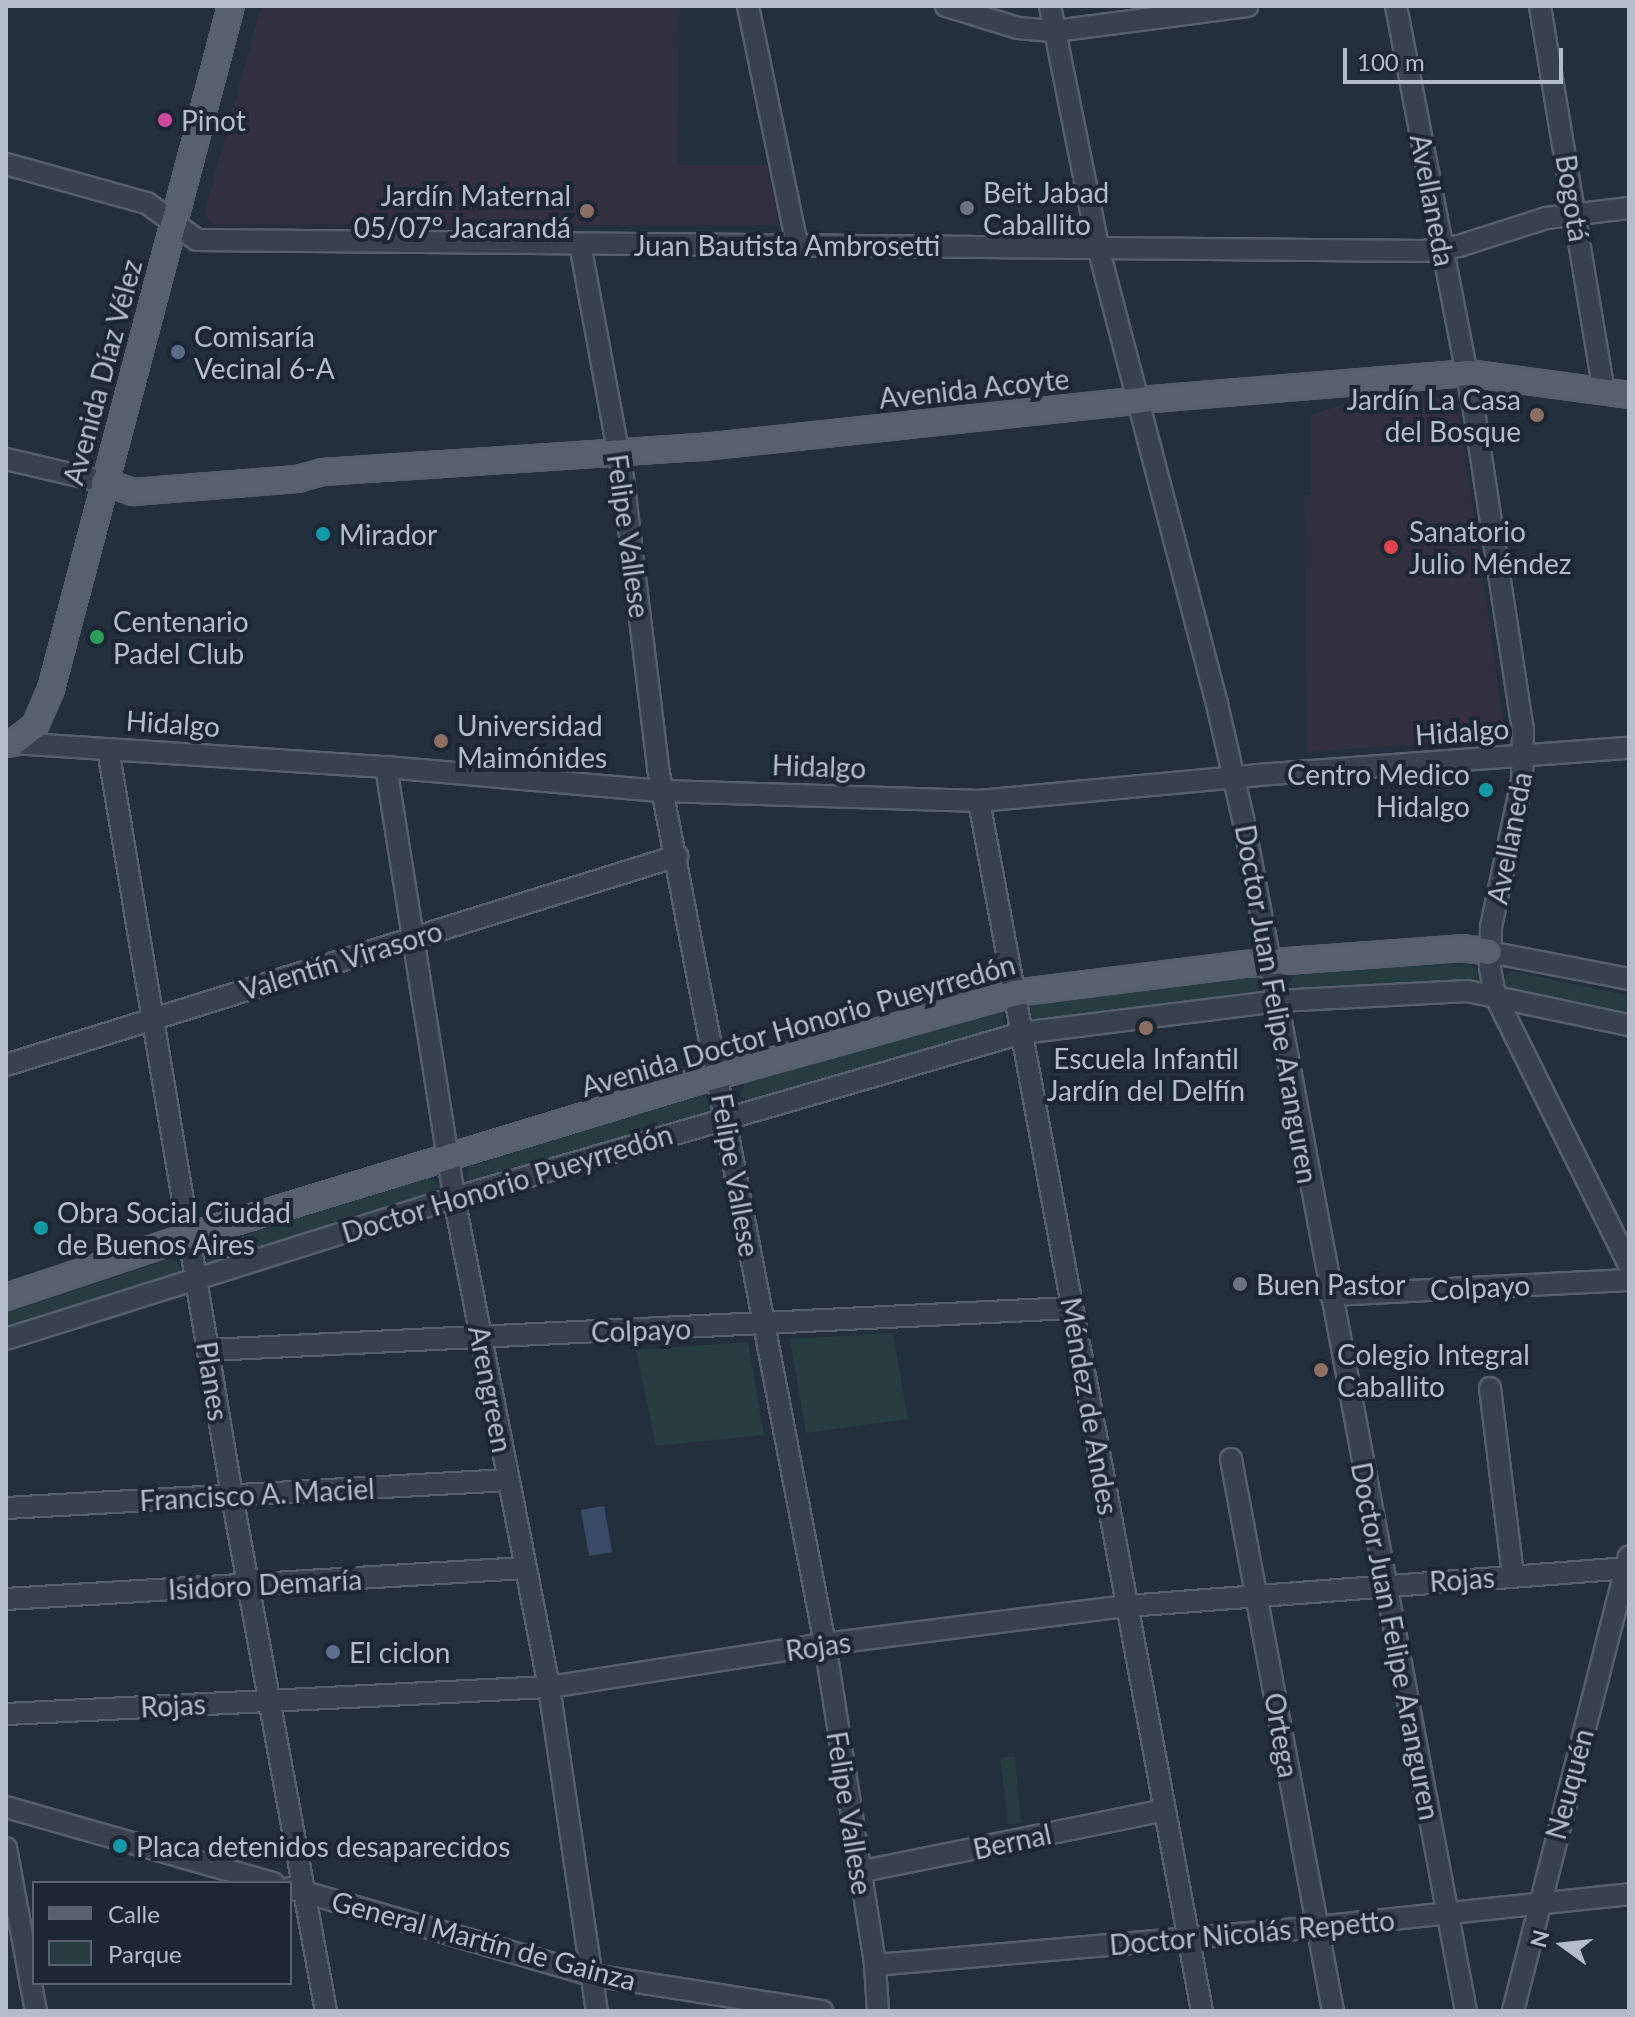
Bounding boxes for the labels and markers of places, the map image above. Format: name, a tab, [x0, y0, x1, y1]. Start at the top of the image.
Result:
place label: Pinot	[181, 103, 246, 137]
marker: Pinot	[156, 111, 174, 129]
place label: Beit Jabad Caballito	[983, 175, 1110, 241]
place label: Jardín Maternal 05/07° Jacarandá	[353, 178, 571, 244]
marker: Beit Jabad Caballito	[958, 199, 976, 217]
marker: Jardín Maternal 05/07° Jacarandá	[578, 202, 596, 220]
place label: Comisaría Vecinal 6-A	[194, 319, 335, 385]
marker: Comisaría Vecinal 6-A	[169, 343, 187, 361]
place label: Jardín La Casa del Bosque	[1347, 382, 1521, 448]
marker: Jardín La Casa del Bosque	[1528, 406, 1546, 424]
place label: Sanatorio Julio Méndez	[1409, 514, 1572, 580]
place label: Mirador	[339, 517, 437, 551]
marker: Mirador	[314, 525, 332, 543]
marker: Sanatorio Julio Méndez	[1380, 536, 1402, 558]
place label: Centenario Padel Club	[113, 604, 249, 670]
marker: Centenario Padel Club	[88, 628, 106, 646]
place label: Universidad Maimónides	[457, 708, 607, 774]
marker: Universidad Maimónides	[432, 732, 450, 750]
place label: Centro Medico Hidalgo	[1287, 757, 1470, 823]
marker: Centro Medico Hidalgo	[1477, 781, 1495, 799]
marker: Escuela Infantil Jardín del Delfín	[1137, 1019, 1155, 1037]
place label: Escuela Infantil Jardín del Delfín	[1047, 1041, 1245, 1107]
place label: Obra Social Ciudad de Buenos Aires	[57, 1195, 291, 1261]
marker: Obra Social Ciudad de Buenos Aires	[32, 1219, 50, 1237]
place label: Buen Pastor	[1256, 1267, 1405, 1301]
marker: Buen Pastor	[1231, 1275, 1249, 1293]
place label: Colegio Integral Caballito	[1337, 1337, 1530, 1403]
marker: Colegio Integral Caballito	[1312, 1361, 1330, 1379]
place label: El ciclon	[349, 1635, 450, 1669]
marker: El ciclon	[324, 1643, 342, 1661]
place label: Placa detenidos desaparecidos	[136, 1829, 510, 1863]
marker: Placa detenidos desaparecidos	[111, 1837, 129, 1855]

